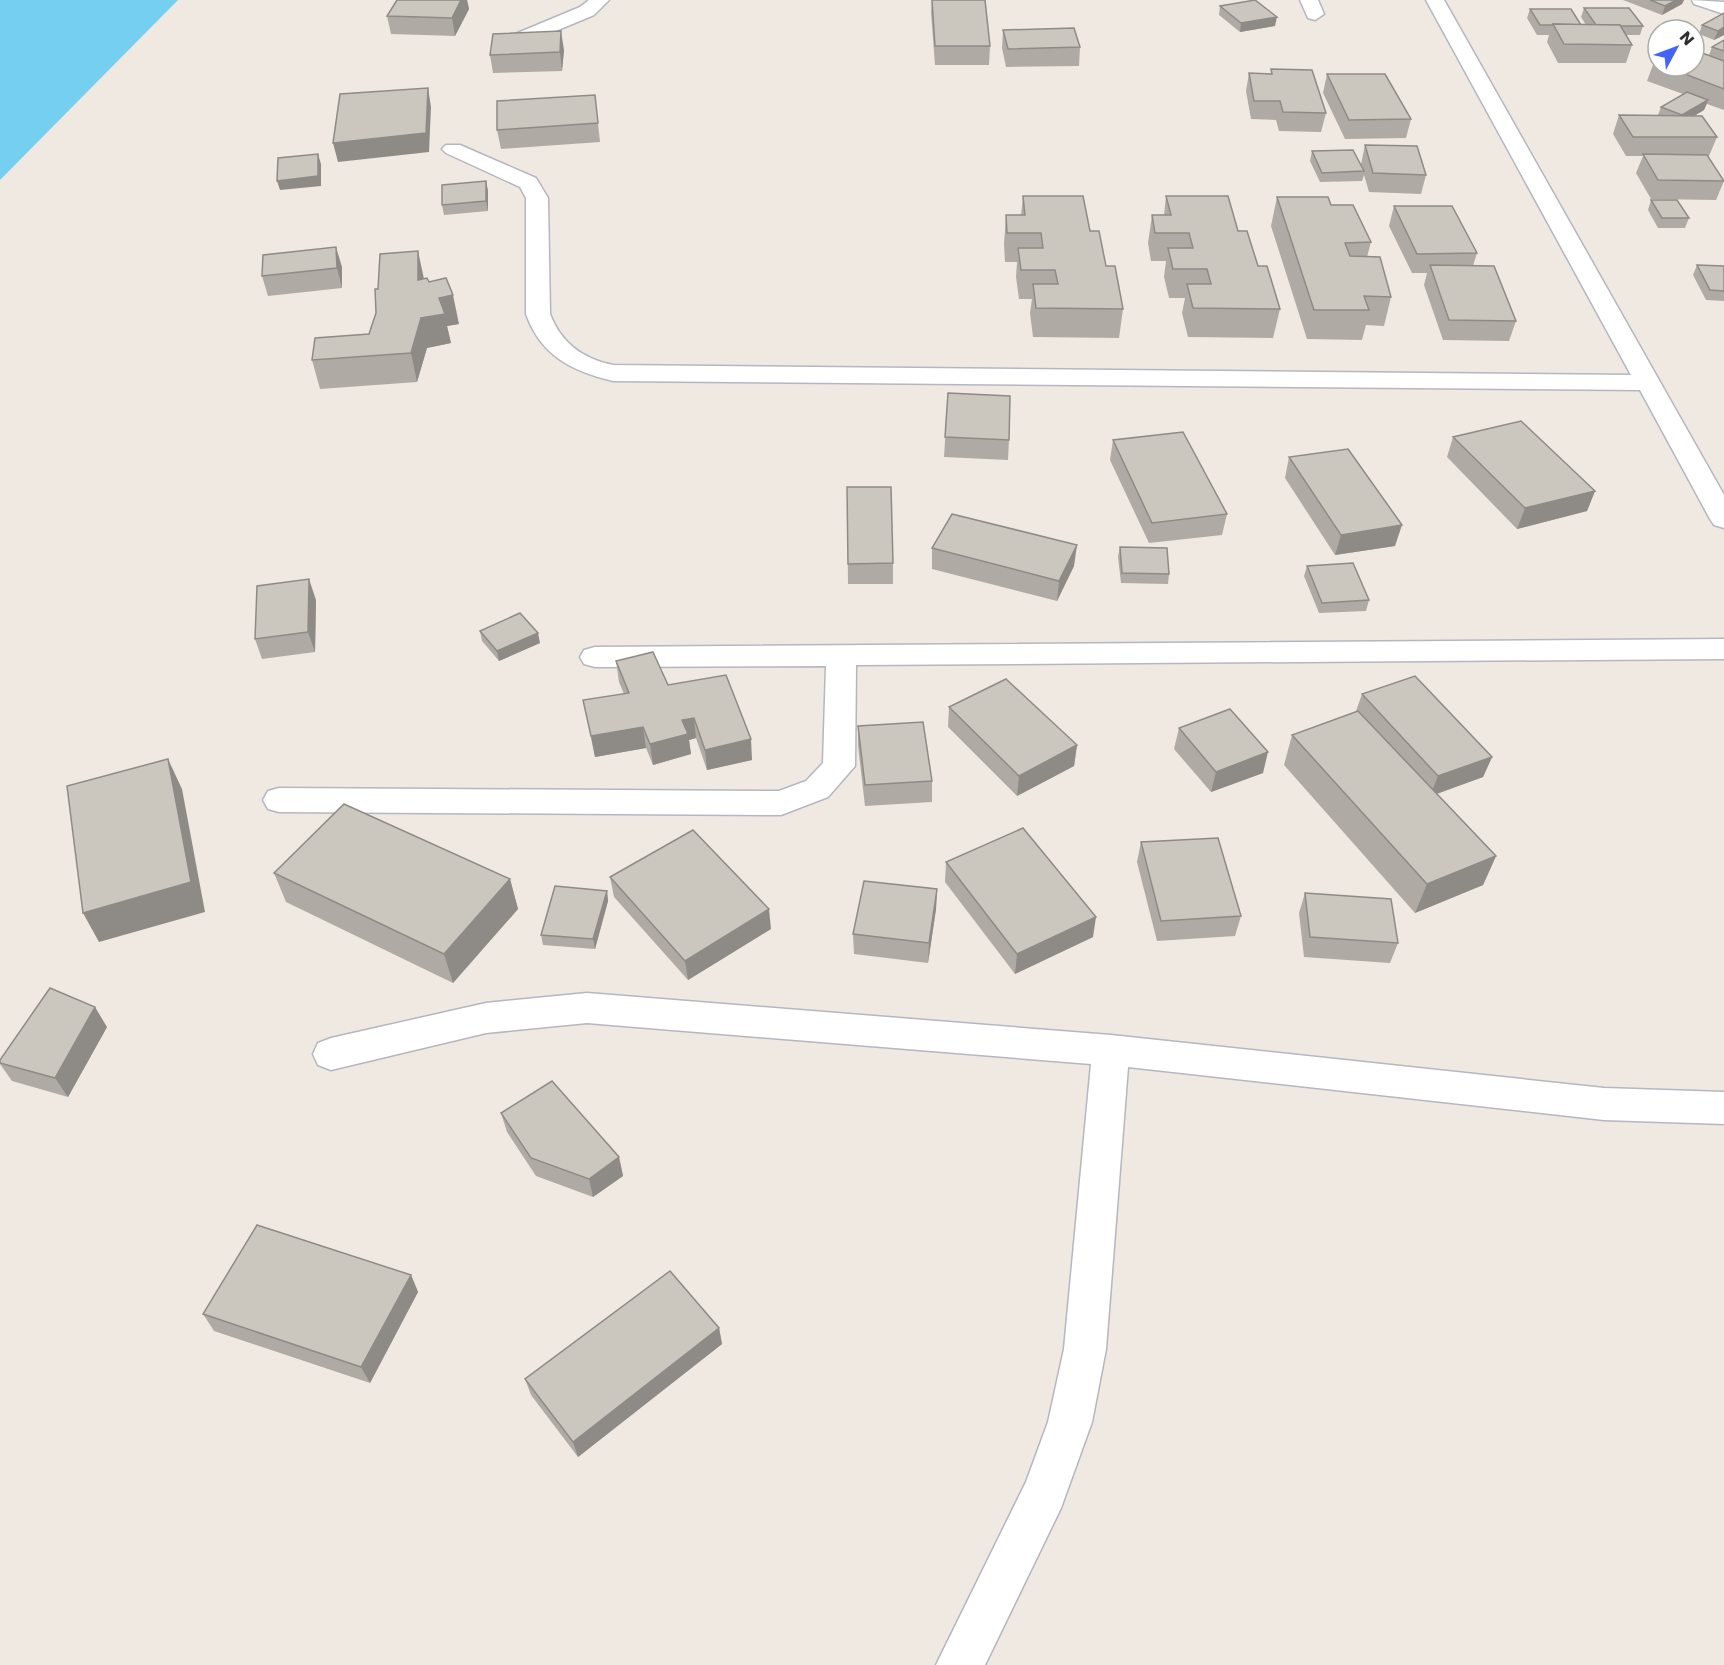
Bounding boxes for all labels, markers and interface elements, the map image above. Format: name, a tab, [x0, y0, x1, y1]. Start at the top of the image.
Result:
north arrow	[1646, 18, 1706, 78]
text: N	[1674, 26, 1700, 51]

